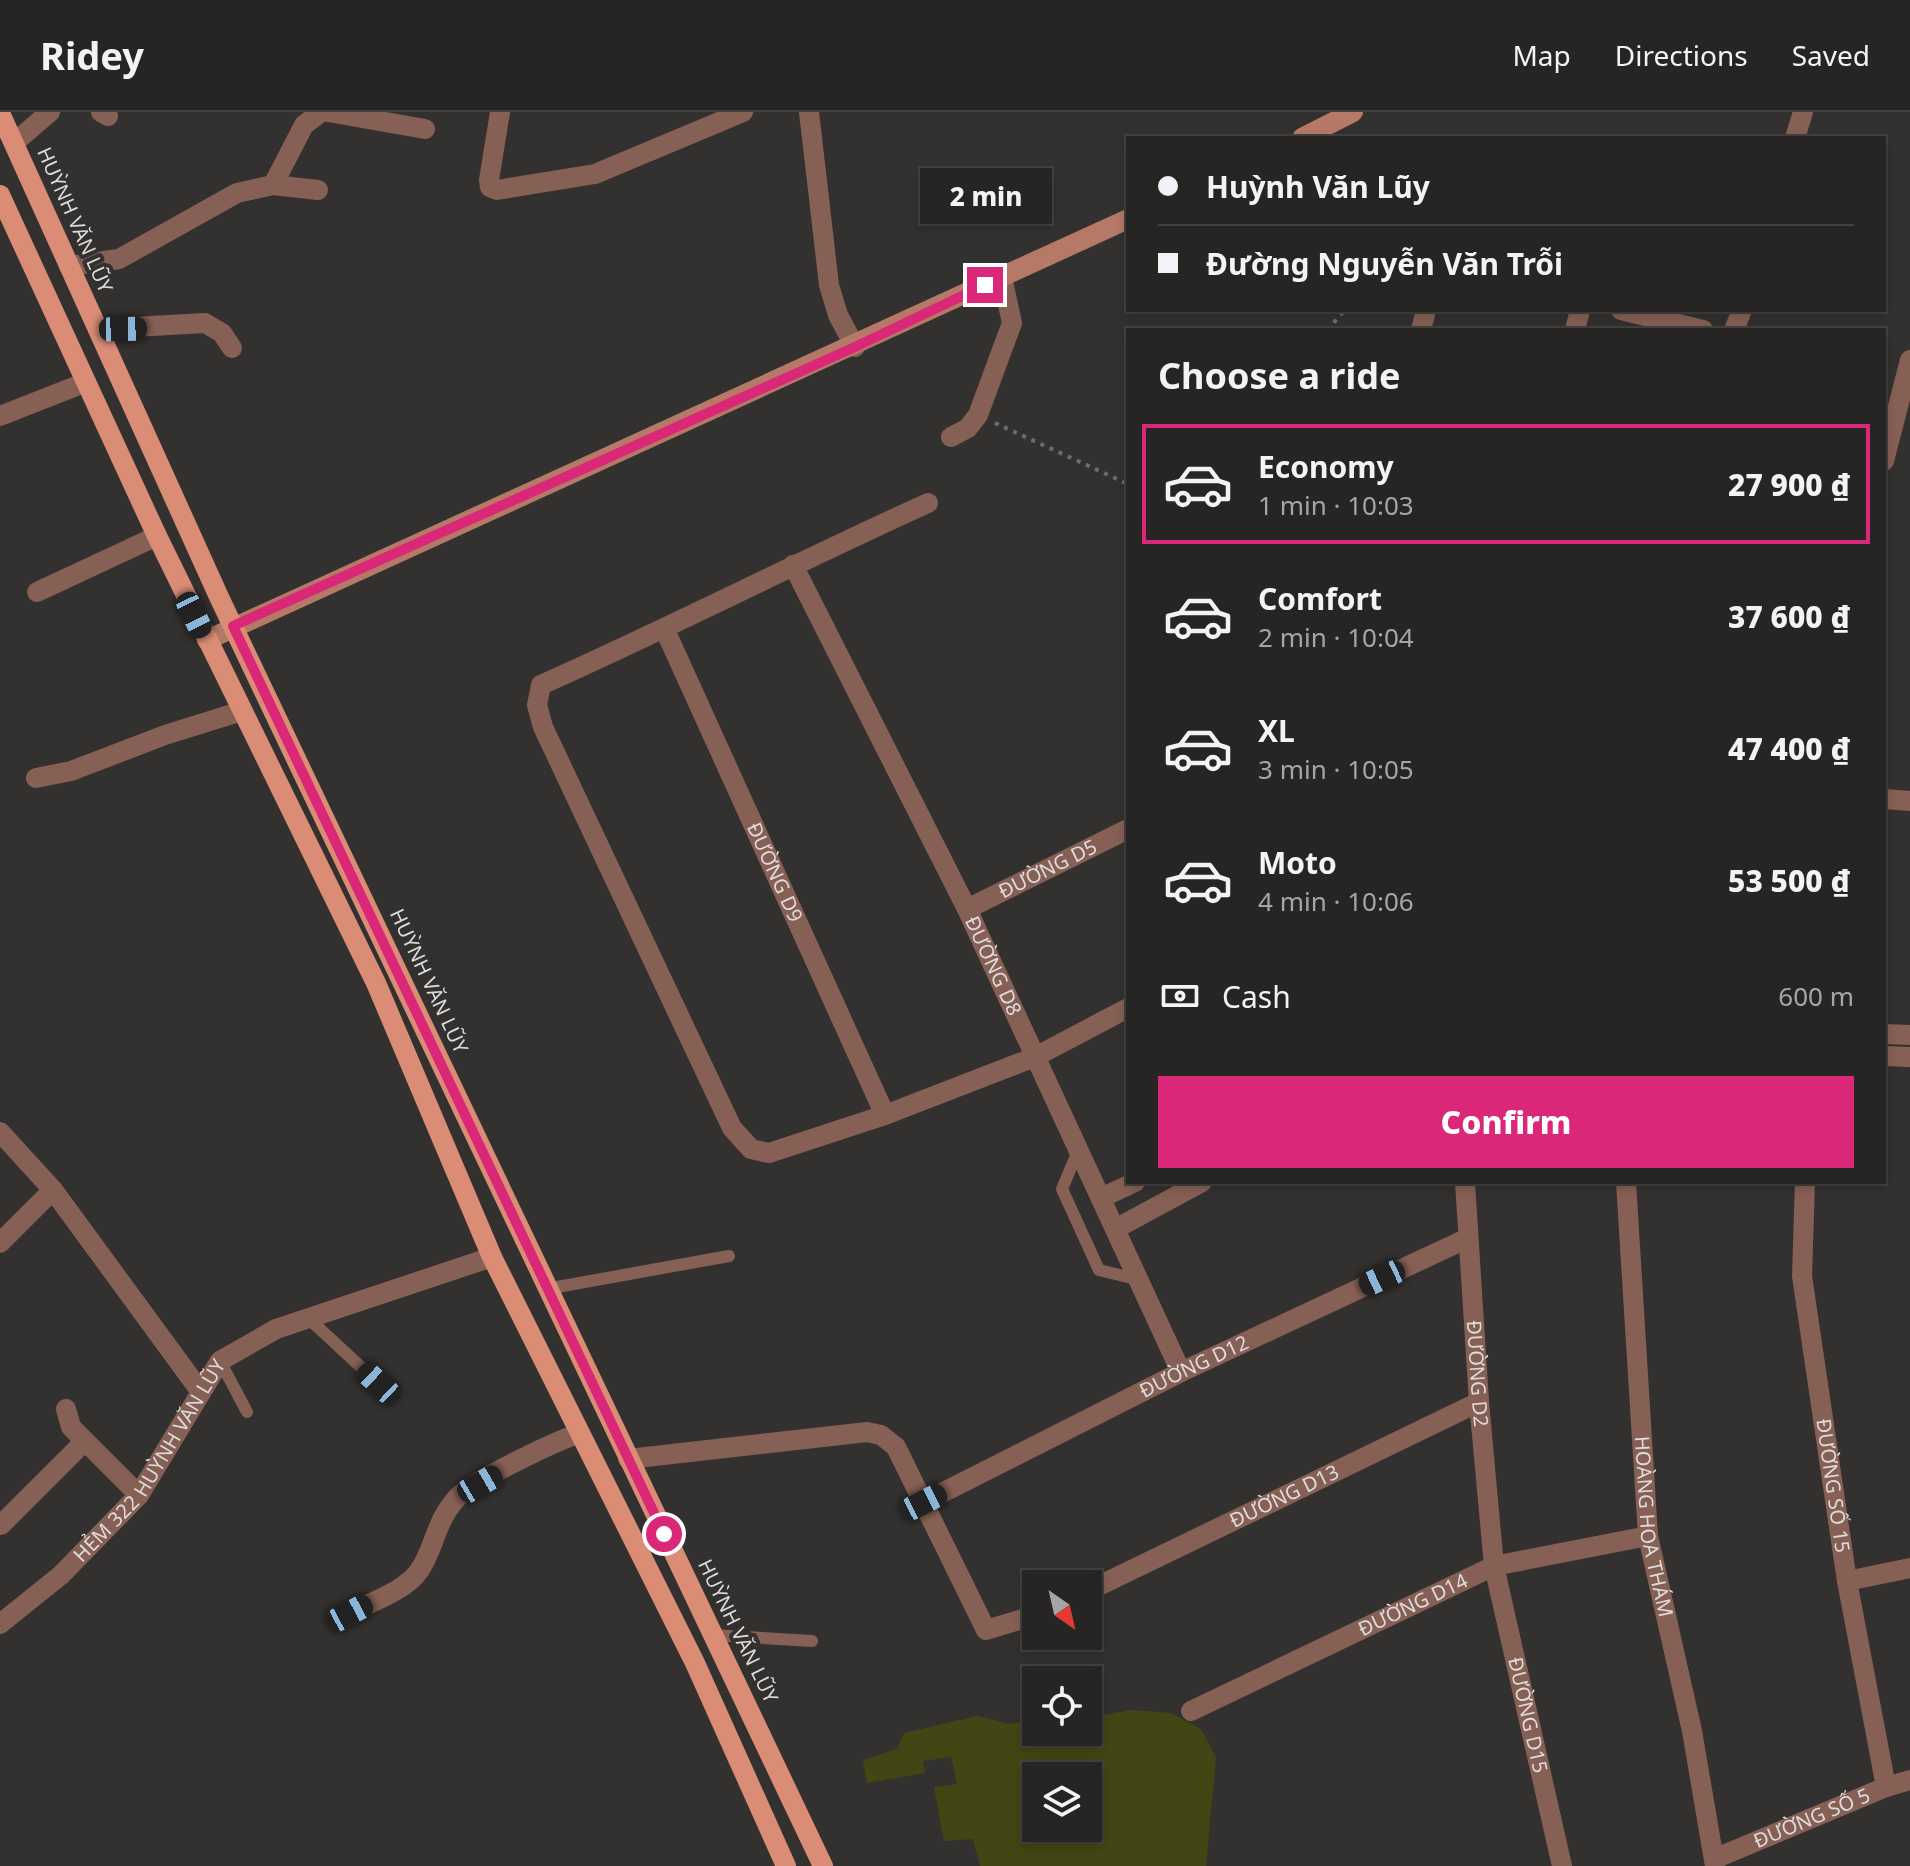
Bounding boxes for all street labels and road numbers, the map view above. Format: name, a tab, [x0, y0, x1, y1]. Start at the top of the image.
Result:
street label: HUỲNH VĂN LŨY	[31, 143, 120, 297]
street label: ĐƯỜNG D9	[741, 818, 810, 926]
street label: ĐƯỜNG D5	[994, 833, 1101, 904]
street label: HUỲNH VĂN LŨY	[384, 904, 475, 1058]
street label: ĐƯỜNG D8	[959, 911, 1028, 1020]
street label: ĐƯỜNG D2	[1461, 1319, 1495, 1428]
street label: ĐƯỜNG D12	[1134, 1328, 1253, 1404]
street label: HẺM 322 HUỲNH VĂN LŨY	[67, 1353, 232, 1568]
street label: ĐƯỜNG SỐ 15	[1810, 1417, 1857, 1555]
street label: HOÀNG HOA THÁM	[1629, 1435, 1680, 1620]
street label: ĐƯỜNG D13	[1225, 1458, 1343, 1534]
street label: HUỲNH VĂN LŨY	[692, 1554, 785, 1708]
street label: ĐƯỜNG D14	[1354, 1566, 1472, 1642]
street label: ĐƯỜNG D15	[1502, 1654, 1555, 1776]
street label: ĐƯỜNG SỐ 5	[1749, 1781, 1874, 1854]

